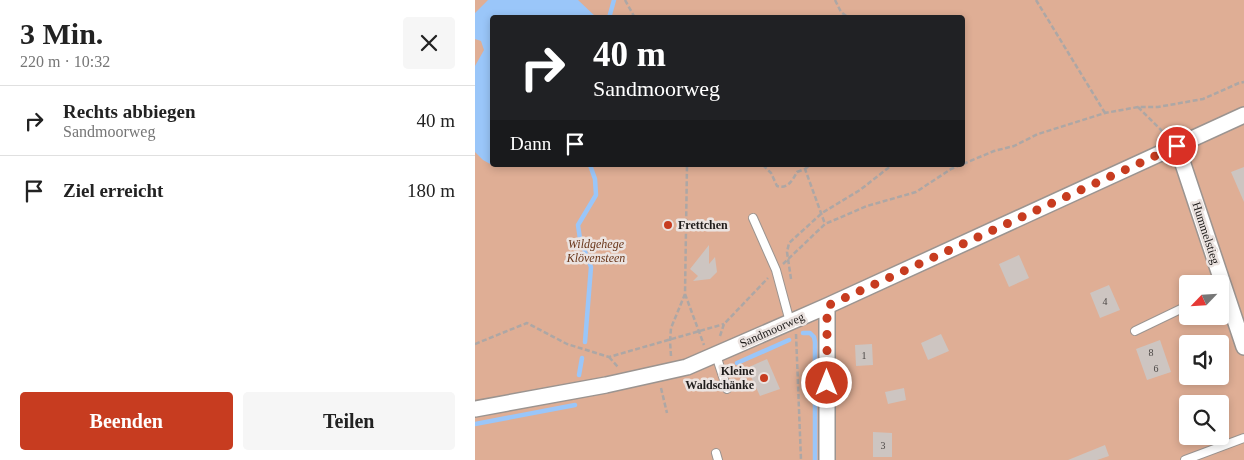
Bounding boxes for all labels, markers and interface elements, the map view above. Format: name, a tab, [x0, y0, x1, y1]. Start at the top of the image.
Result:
text: 3 Min.	[20, 17, 103, 50]
button: close	[403, 17, 455, 69]
icon: right	[510, 35, 575, 100]
text: 40 m	[593, 35, 666, 74]
text: 220 m · 10:32	[20, 53, 110, 70]
text: Sandmoorweg	[593, 76, 720, 101]
text: Rechts abbiegen	[63, 101, 195, 122]
icon: right	[20, 107, 48, 135]
text: 40 m	[416, 110, 455, 131]
text: Sandmoorweg	[63, 123, 155, 140]
pin	[1156, 125, 1198, 167]
icon: arrive	[561, 130, 589, 158]
icon: arrive	[1163, 132, 1191, 160]
text: Dann	[510, 133, 551, 154]
icon: arrive	[20, 177, 48, 205]
text: Ziel erreicht	[63, 180, 163, 201]
text: 180 m	[407, 180, 455, 201]
street label: Hummelstieg	[1189, 200, 1223, 266]
place label: Frettchen	[678, 218, 728, 232]
marker: Frettchen	[662, 219, 674, 231]
park label: Wildgehege Klövensteen	[566, 237, 625, 265]
north arrow	[1179, 275, 1229, 325]
map controls	[1179, 275, 1229, 445]
house number: 4	[1103, 296, 1108, 307]
street label: Sandmoorweg	[737, 310, 807, 350]
button: sound	[1179, 335, 1229, 385]
house number: 8	[1149, 347, 1154, 358]
house number: 1	[862, 350, 867, 361]
position arrow	[800, 356, 852, 408]
house number: 6	[1154, 363, 1159, 374]
place label: Kleine Waldschänke	[685, 364, 755, 392]
marker: Kleine Waldschänke	[758, 372, 770, 384]
button: Beenden	[20, 392, 233, 450]
button: Teilen	[243, 392, 455, 450]
button: search	[1179, 395, 1229, 445]
house number: 3	[881, 440, 886, 451]

